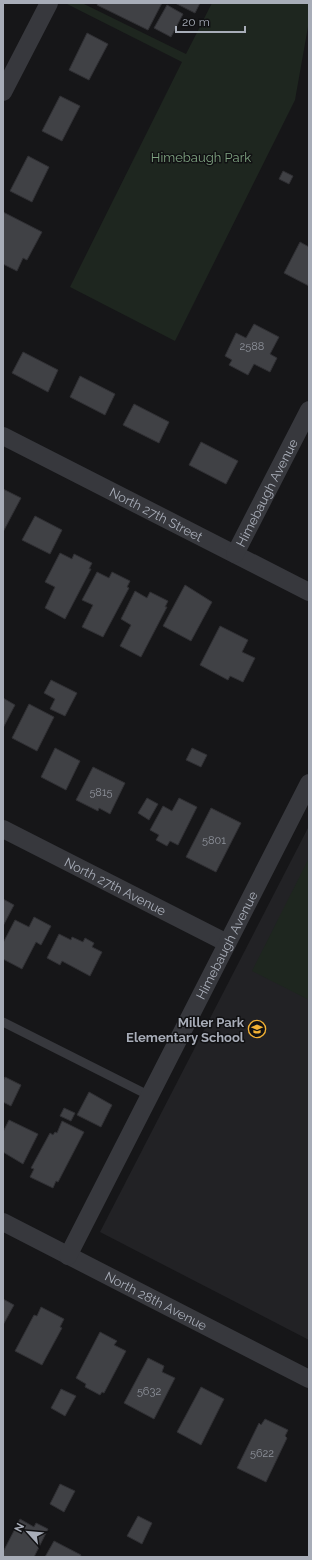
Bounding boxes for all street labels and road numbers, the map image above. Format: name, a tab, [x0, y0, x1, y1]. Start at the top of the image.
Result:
street label: Himebaugh Avenue	[233, 436, 301, 549]
street label: North 27th Street	[107, 484, 206, 544]
street label: North 27th Avenue	[62, 854, 169, 918]
street label: Himebaugh Avenue	[193, 888, 260, 1002]
street label: North 28th Avenue	[103, 1268, 210, 1333]

